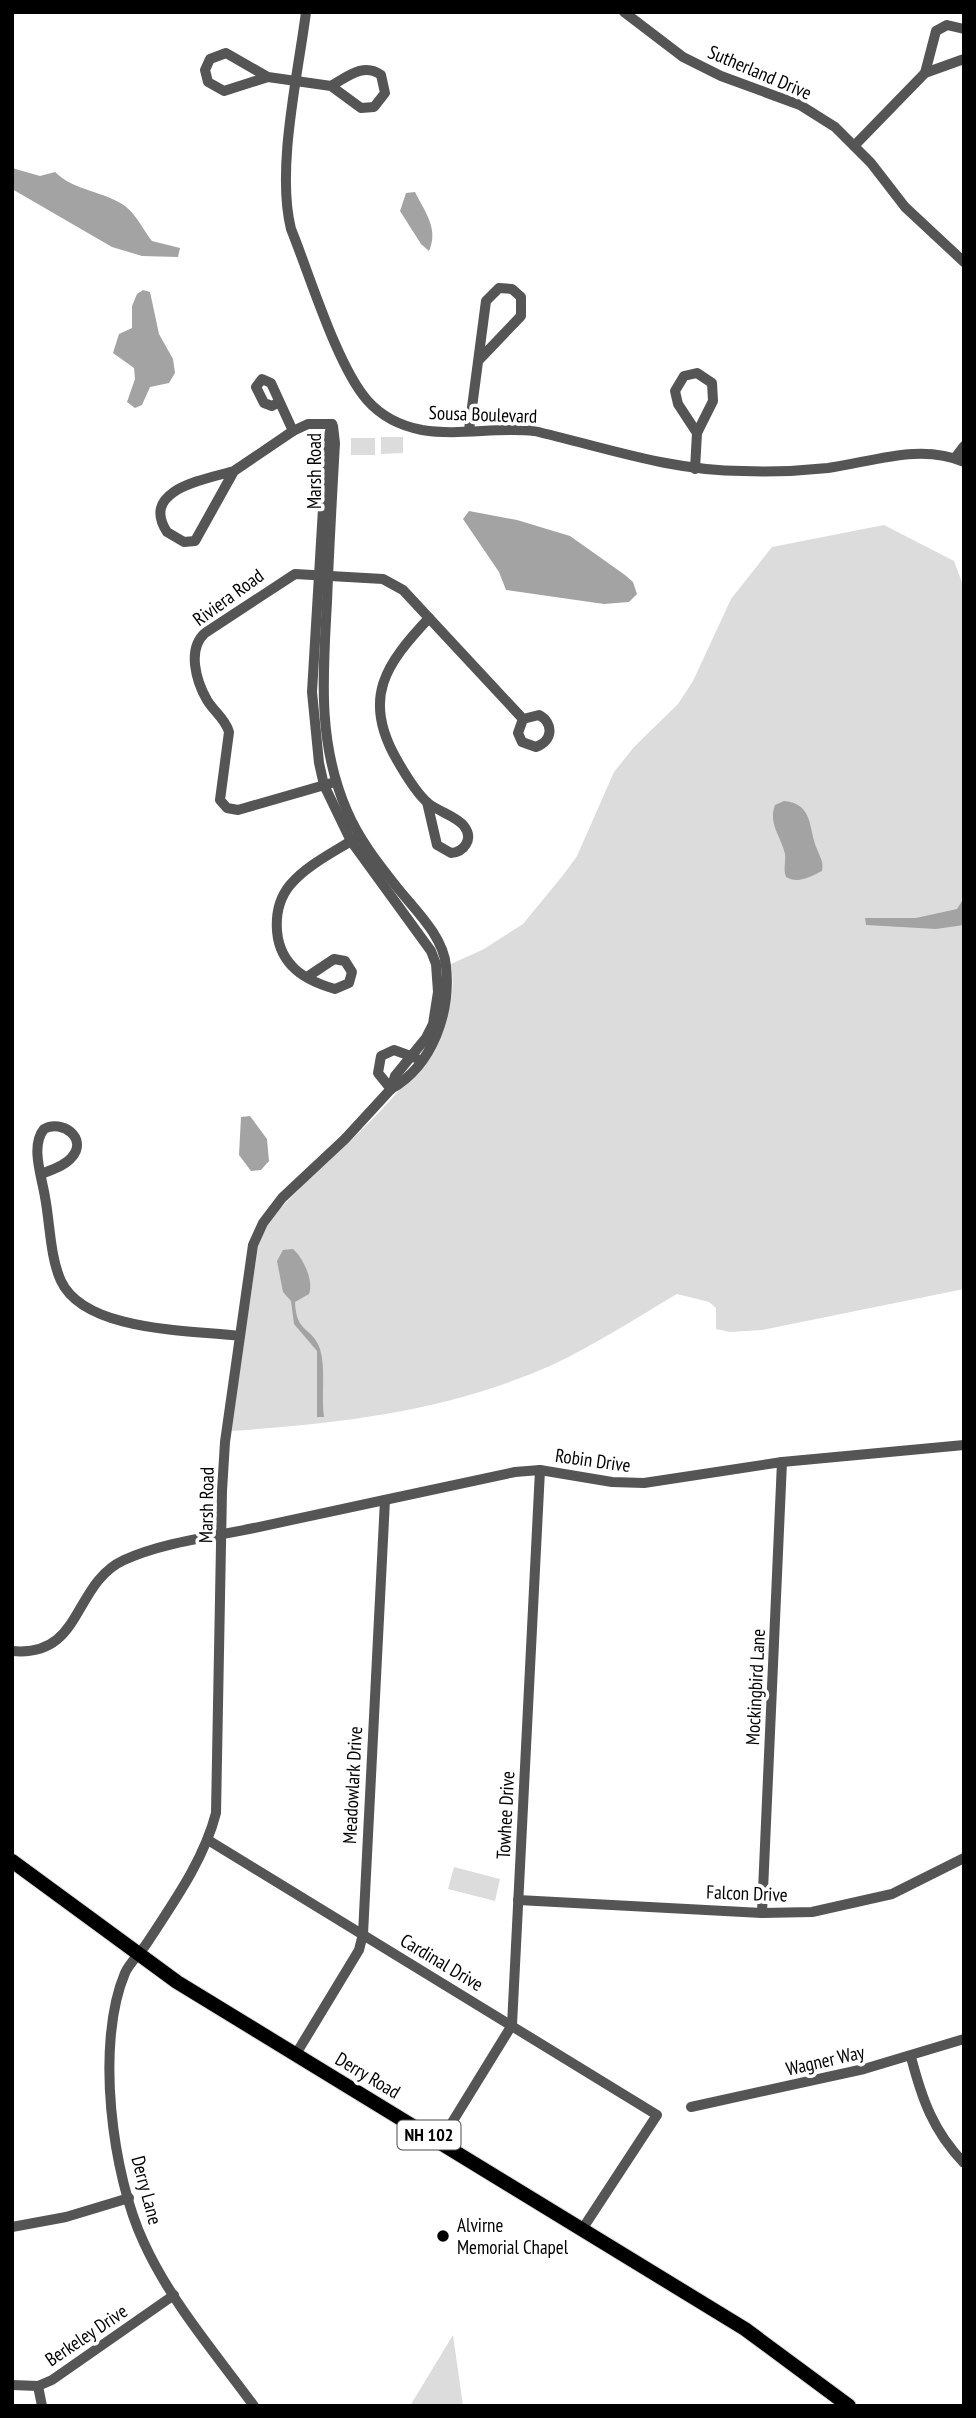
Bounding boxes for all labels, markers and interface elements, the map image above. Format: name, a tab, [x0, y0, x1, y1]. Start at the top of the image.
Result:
street label: Sutherland Drive	[705, 39, 816, 105]
street label: Sousa Boulevard	[428, 400, 538, 428]
street label: Marsh Road	[302, 433, 326, 509]
street label: Riviera Road	[188, 563, 268, 631]
street label: Robin Drive	[554, 1443, 632, 1477]
street label: Marsh Road	[193, 1467, 219, 1543]
street label: Mockingbird Lane	[740, 1628, 770, 1746]
street label: Meadowlark Drive	[337, 1725, 367, 1844]
street label: Towhee Drive	[491, 1770, 519, 1860]
street label: Falcon Drive	[706, 1880, 788, 1906]
street label: Cardinal Drive	[396, 1928, 488, 1996]
street label: Wagner Way	[783, 2039, 867, 2081]
street label: Derry Road	[331, 2046, 405, 2104]
road number: NH 102	[398, 2120, 460, 2150]
street label: Derry Lane	[126, 2153, 168, 2227]
place label: Alvirne Memorial Chapel	[457, 2213, 569, 2259]
marker: Alvirne Memorial Chapel	[435, 2228, 451, 2244]
street label: Berkeley Drive	[40, 2299, 132, 2371]

